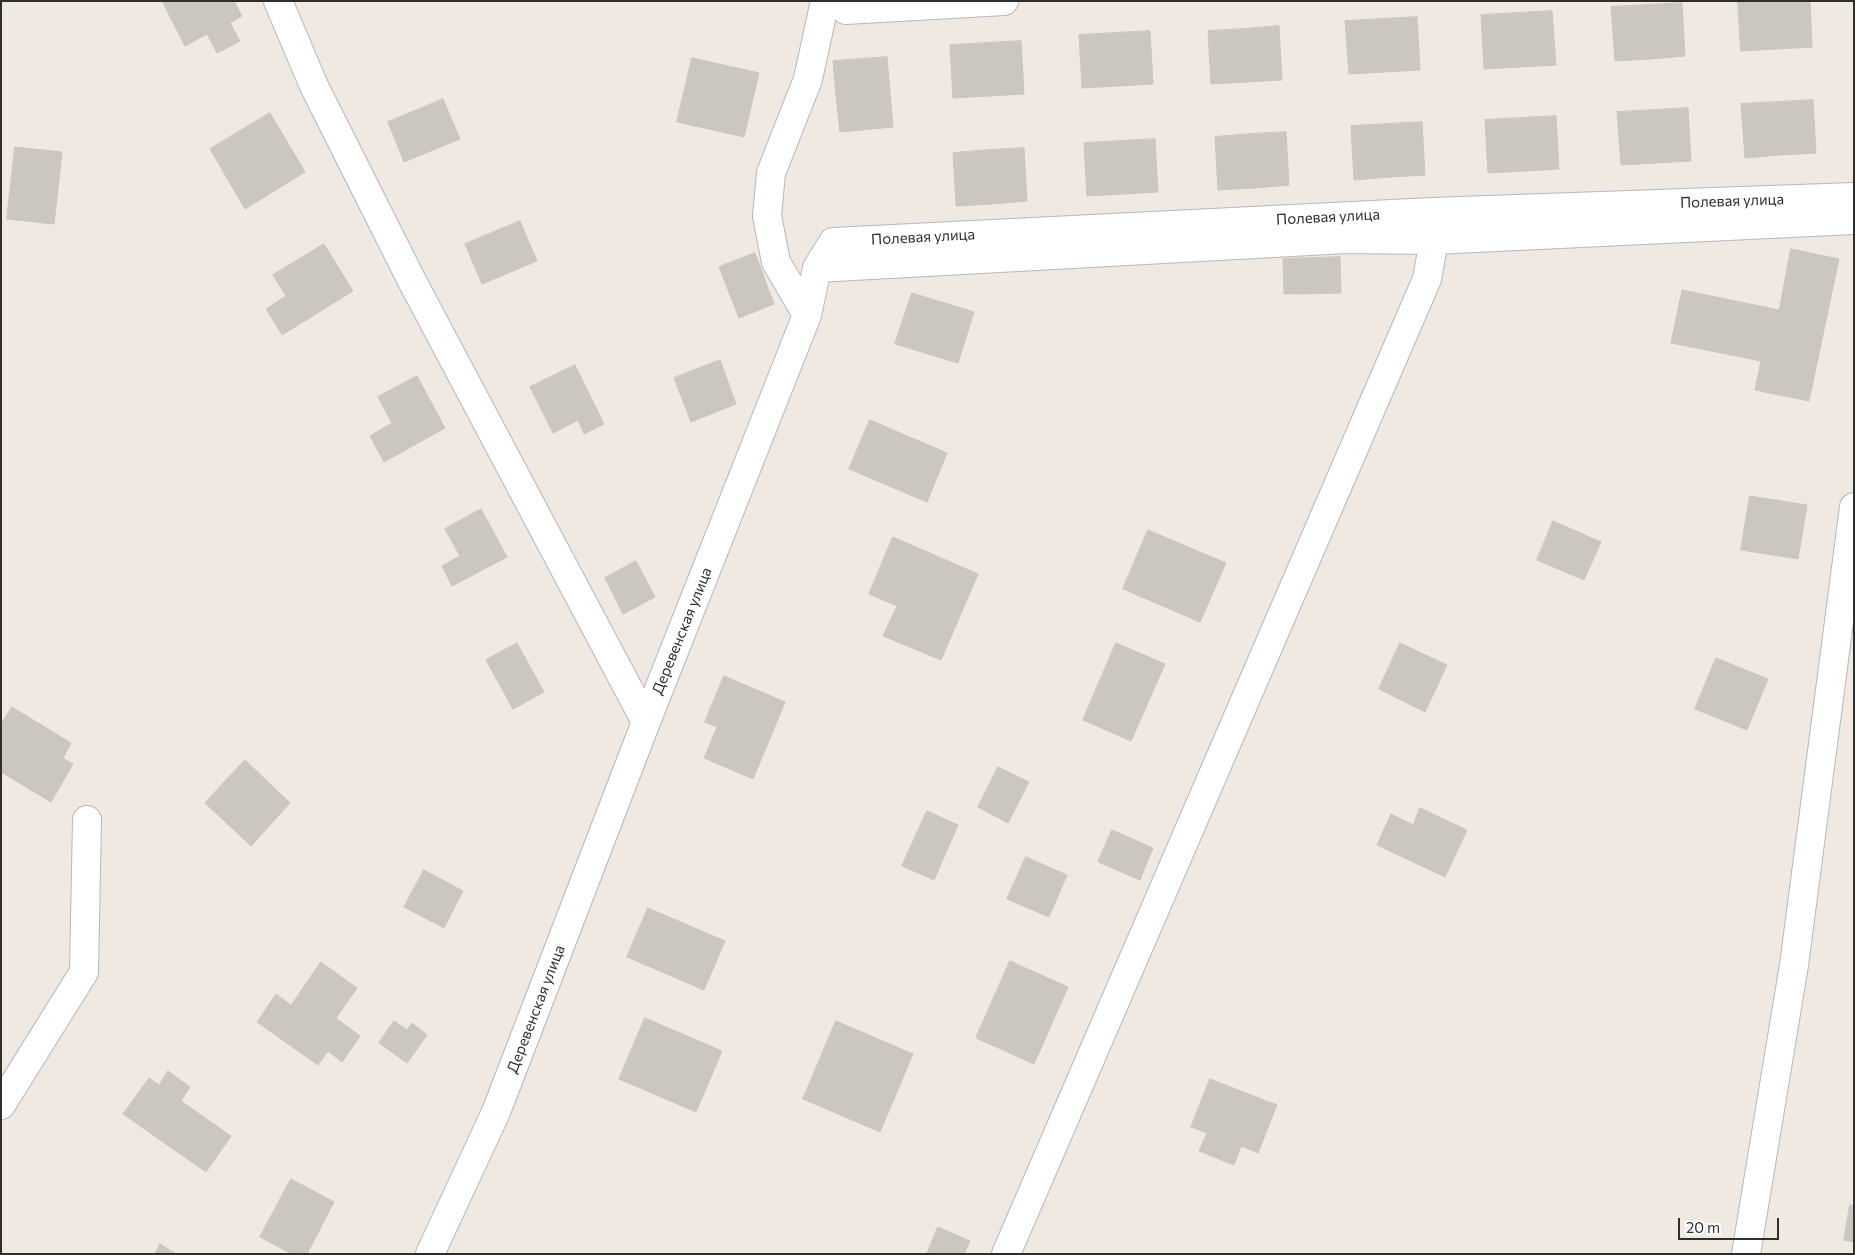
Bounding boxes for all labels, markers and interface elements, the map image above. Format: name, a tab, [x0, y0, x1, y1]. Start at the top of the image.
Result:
street label: Полевая улица	[1680, 190, 1784, 212]
street label: Полевая улица	[1276, 205, 1380, 229]
street label: Полевая улица	[871, 225, 975, 249]
street label: Деревенская улица	[648, 565, 716, 697]
street label: Деревенская улица	[503, 942, 569, 1076]
scale bar	[1680, 1208, 1781, 1240]
text: 20 m	[1686, 1218, 1720, 1236]

